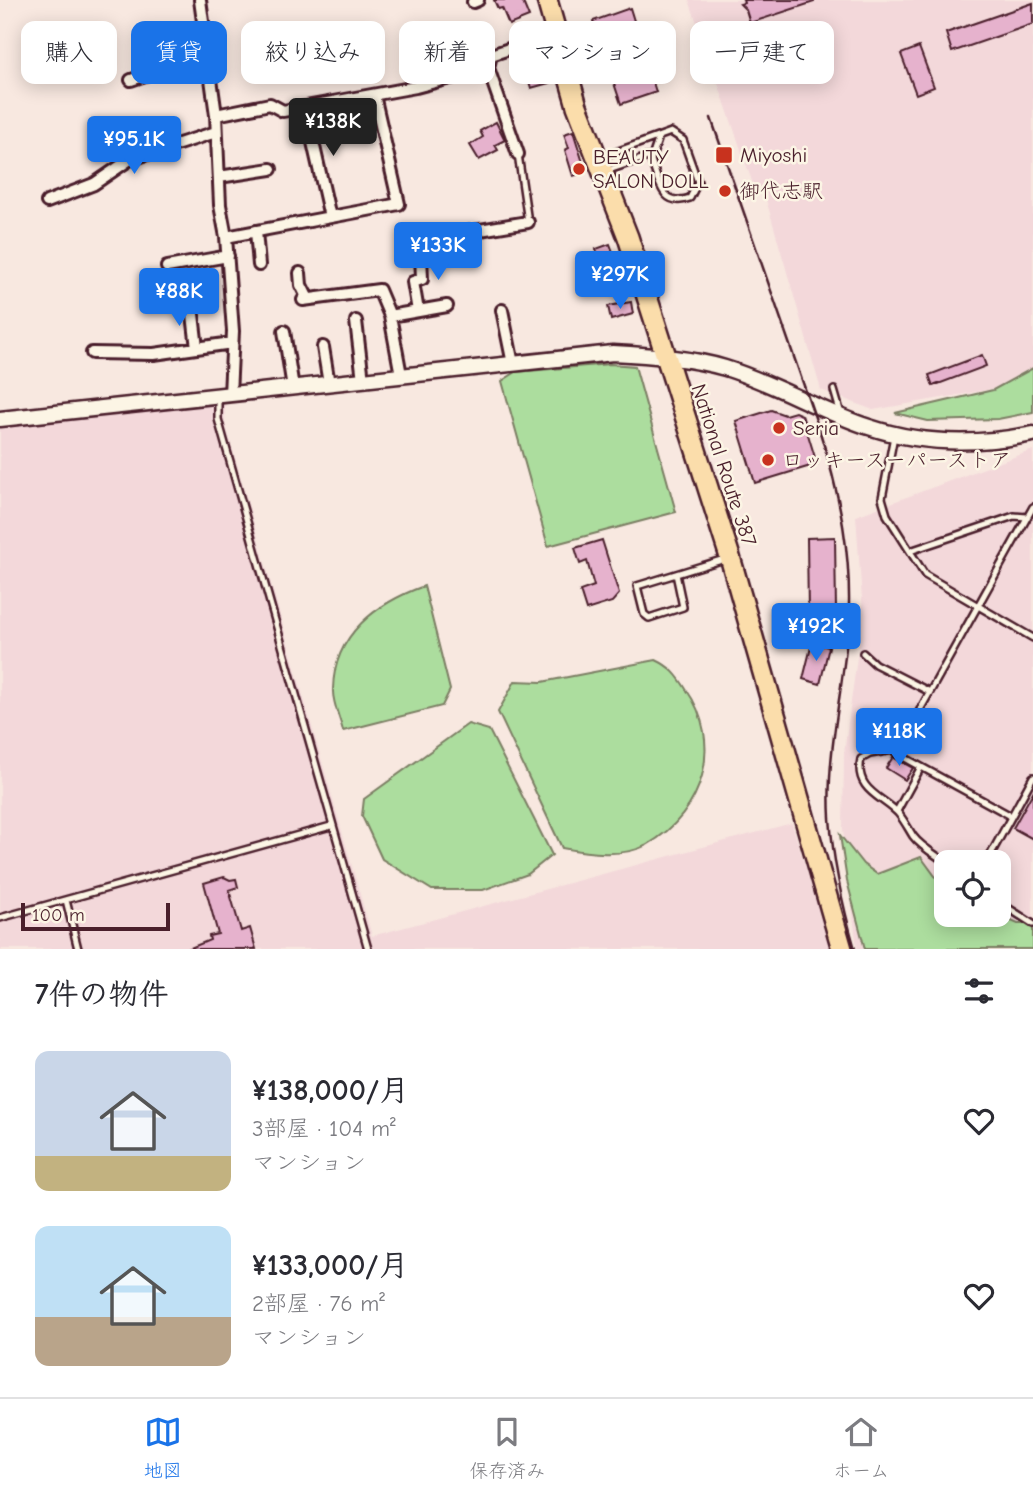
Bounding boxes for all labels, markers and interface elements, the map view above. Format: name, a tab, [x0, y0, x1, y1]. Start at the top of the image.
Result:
chip: 購入	[21, 21, 117, 84]
chip: 賃貸	[131, 21, 227, 84]
chip: 絞り込み	[241, 21, 385, 84]
chip: 新着	[399, 21, 495, 84]
chip: マンション	[509, 21, 676, 84]
chip: 一戸建て	[690, 21, 834, 84]
pin: ¥138K	[284, 99, 382, 158]
text: ¥138K	[305, 107, 361, 134]
pin: ¥95.1K	[77, 116, 191, 176]
text: ¥95.1K	[103, 125, 165, 152]
place label: Miyoshi	[740, 143, 807, 167]
place label: BEAUTY SALON DOLL	[593, 145, 709, 193]
marker: Miyoshi	[714, 145, 734, 165]
marker: BEAUTY SALON DOLL	[571, 161, 587, 177]
place label: 御代志駅	[739, 179, 823, 203]
marker: 御代志駅	[717, 183, 733, 199]
pin: ¥133K	[389, 222, 487, 282]
text: ¥133K	[410, 231, 466, 258]
pin: ¥297K	[571, 252, 669, 311]
text: ¥297K	[591, 260, 649, 287]
pin: ¥88K	[138, 268, 220, 328]
text: ¥88K	[155, 277, 203, 304]
street label: National Route 387	[686, 381, 762, 549]
place label: Seria	[793, 416, 839, 440]
marker: Seria	[771, 420, 787, 436]
place label: ロッキースーパーストア	[782, 448, 1011, 472]
marker: ロッキースーパーストア	[760, 452, 776, 468]
pin: ¥192K	[767, 604, 865, 663]
text: ¥192K	[788, 612, 844, 639]
pin: ¥118K	[850, 708, 948, 768]
text: ¥118K	[872, 717, 926, 744]
map controls	[934, 850, 1011, 927]
button: locate	[934, 850, 1011, 927]
scale bar	[21, 900, 170, 932]
text: 100 m	[32, 904, 85, 926]
icon: filters	[960, 972, 998, 1010]
text: 7件の物件	[35, 977, 169, 1012]
text: ¥138,000/月	[252, 1073, 409, 1108]
icon: home	[91, 1079, 175, 1163]
icon: heart	[960, 1102, 998, 1140]
text: 3部屋 · 104 m²	[252, 1115, 396, 1142]
text: マンション	[252, 1149, 366, 1176]
text: ¥133,000/月	[252, 1248, 408, 1283]
icon: home	[91, 1254, 175, 1338]
icon: heart	[960, 1277, 998, 1315]
text: 2部屋 · 76 m²	[252, 1290, 385, 1317]
text: マンション	[252, 1324, 366, 1351]
tab: 地図	[144, 1413, 182, 1482]
tab: 保存済み	[469, 1413, 545, 1482]
tab: ホーム	[833, 1413, 889, 1482]

